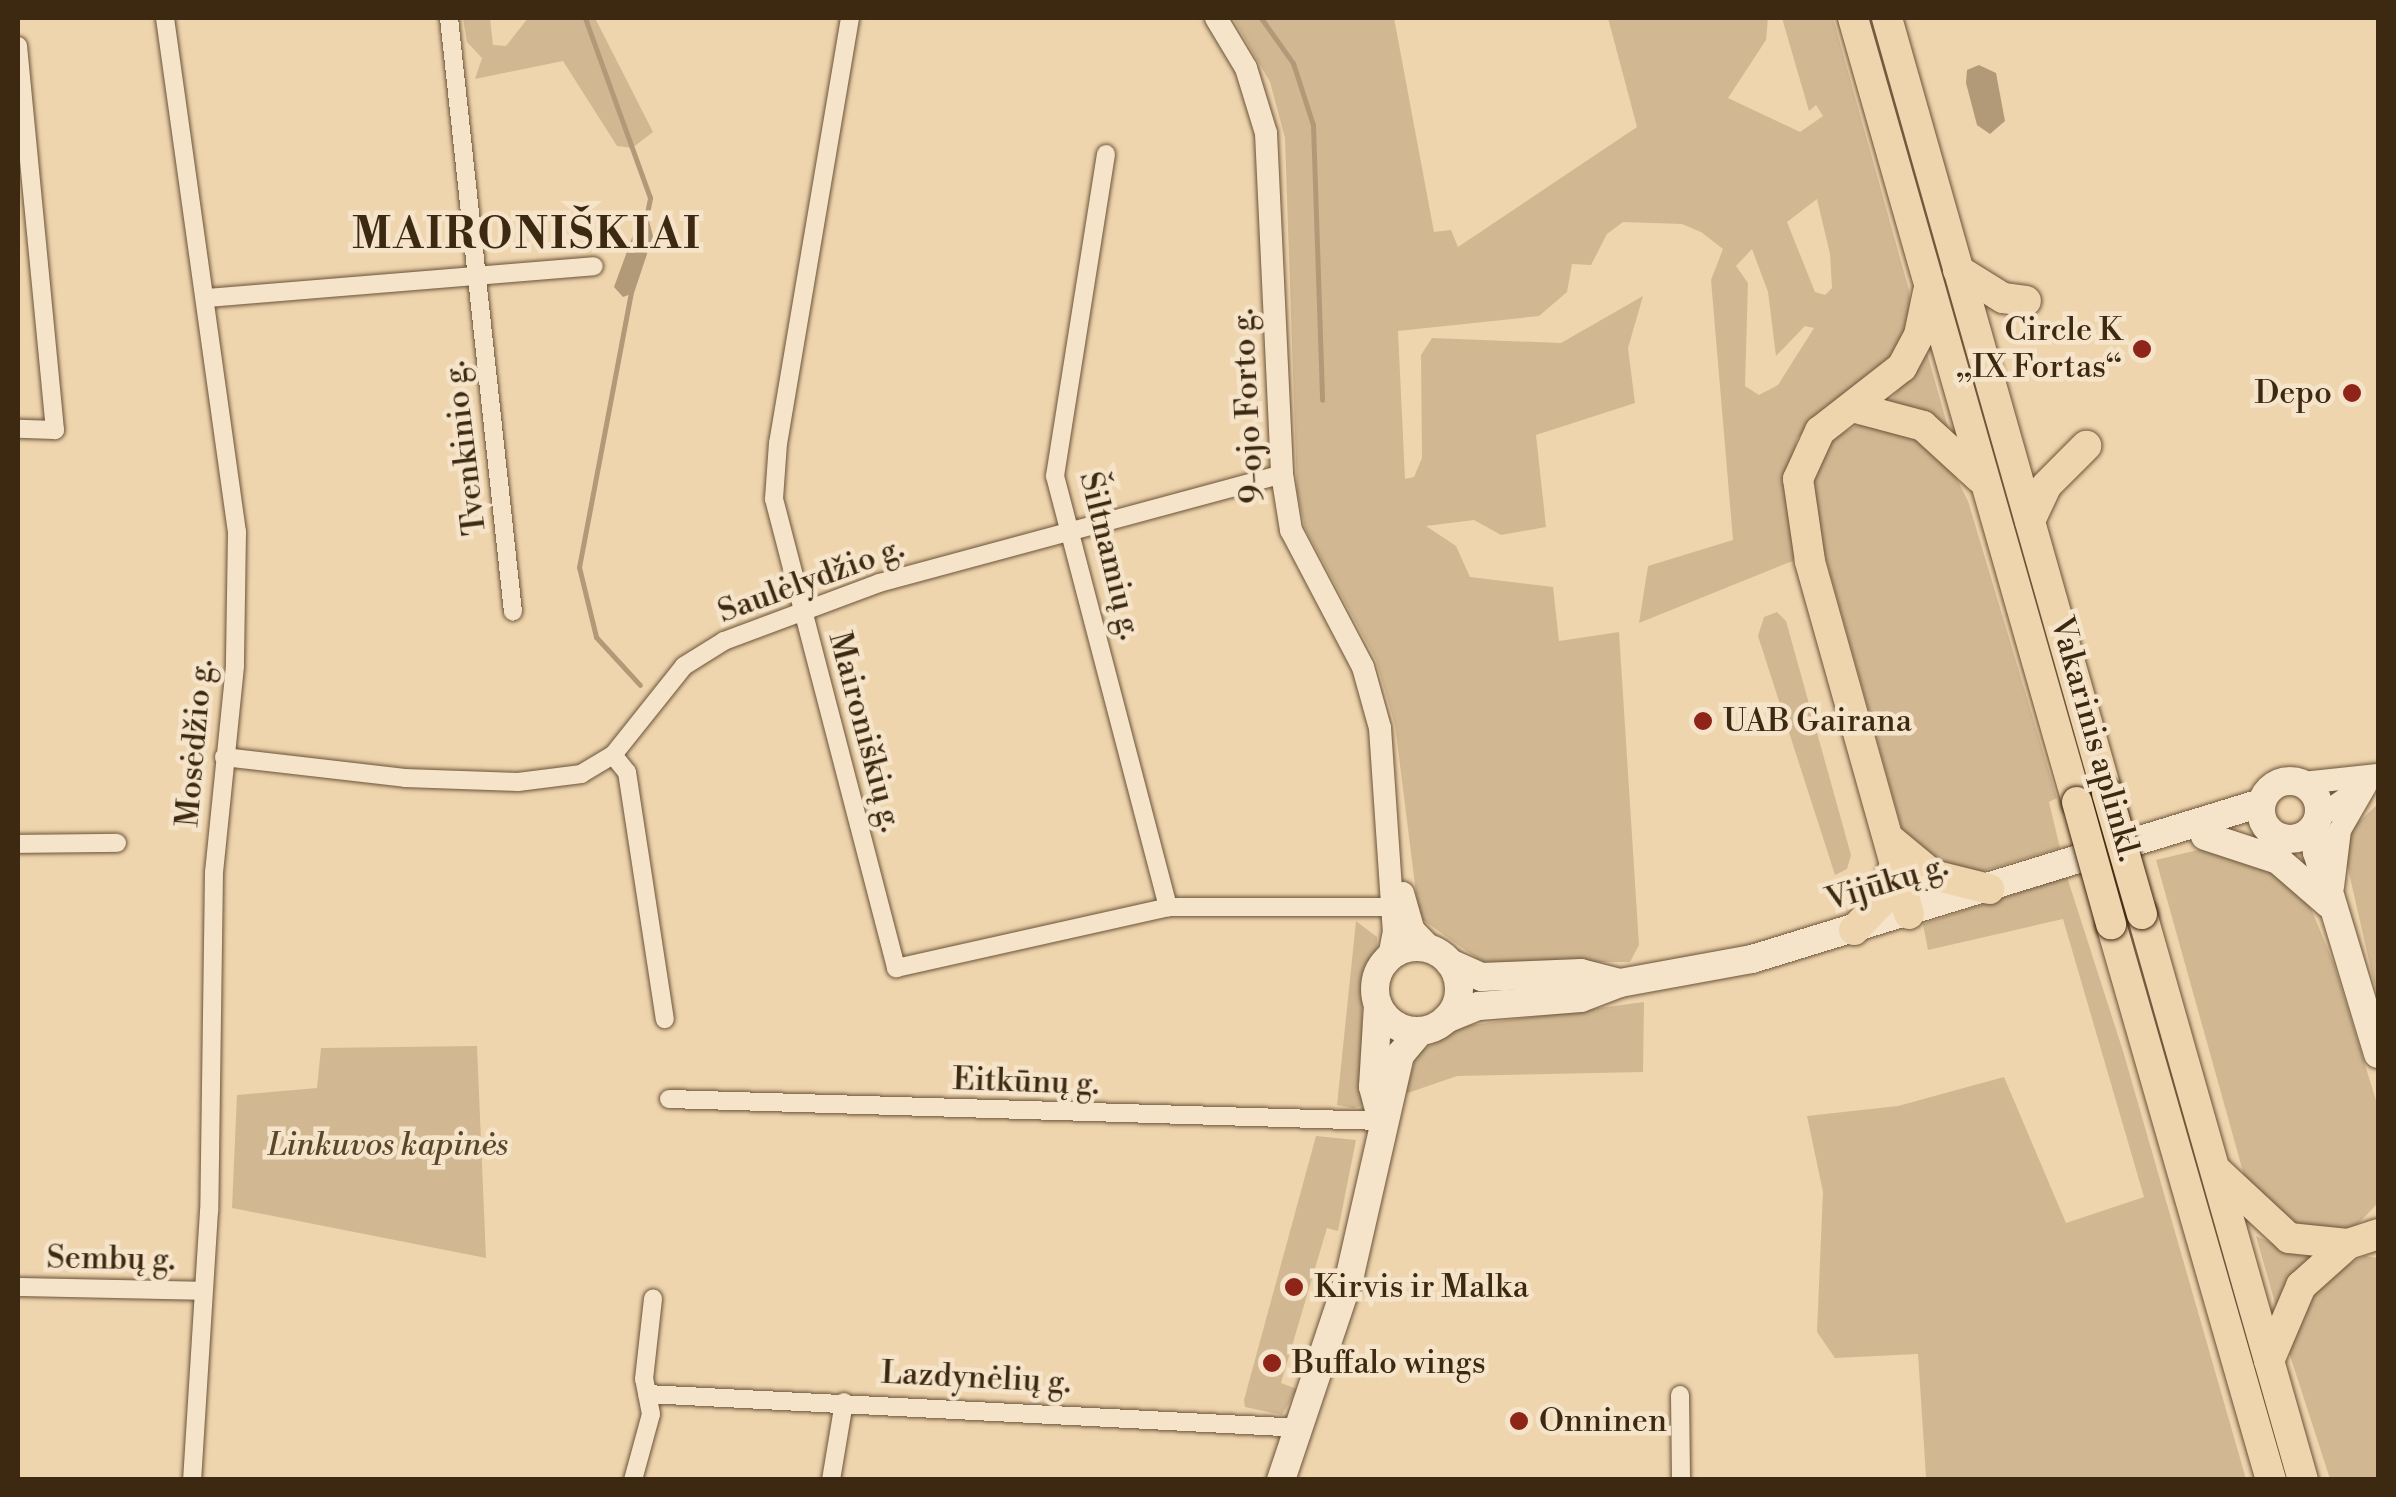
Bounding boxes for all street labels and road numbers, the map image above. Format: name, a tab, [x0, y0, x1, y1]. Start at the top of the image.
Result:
street label: 9-ojo Forto g.	[1224, 307, 1272, 505]
street label: Tvenkinio g.	[435, 359, 495, 537]
street label: Šiltnamių g.	[1071, 468, 1149, 644]
street label: Saulėlydžio g.	[713, 529, 909, 631]
street label: Vakarinis aplinkl.	[2042, 612, 2148, 866]
street label: Maironiškių g.	[820, 628, 910, 836]
street label: Mosėdžio g.	[169, 657, 221, 829]
street label: Vijūkų g.	[1821, 846, 1953, 920]
street label: Eitkūnų g.	[952, 1060, 1100, 1104]
street label: Sembų g.	[46, 1239, 176, 1279]
street label: Lazdynėlių g.	[880, 1354, 1072, 1402]

